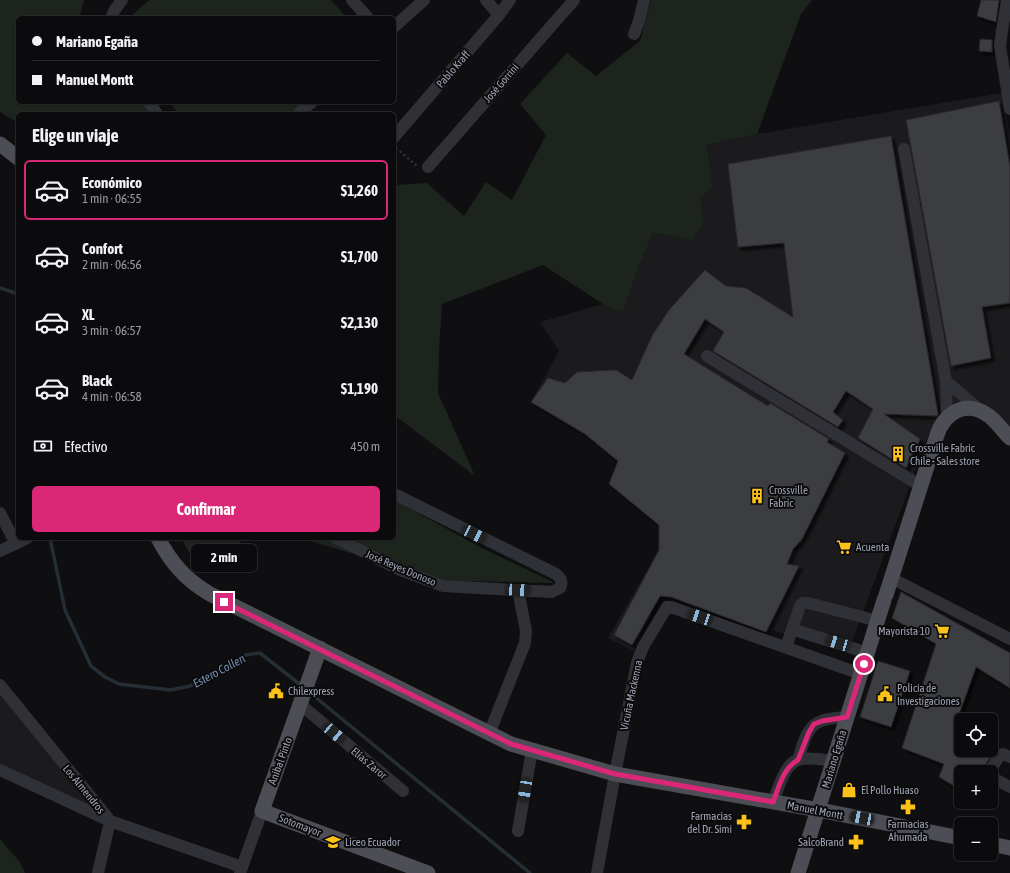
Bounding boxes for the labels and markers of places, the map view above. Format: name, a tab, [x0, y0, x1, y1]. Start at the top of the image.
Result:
place label: Crossville Fabric Chile - Sales store	[910, 442, 980, 467]
building icon: Crossville Fabric Chile - Sales store	[889, 445, 907, 463]
place label: Crossville Fabric	[769, 484, 808, 509]
building icon: Crossville Fabric	[748, 487, 766, 505]
supermarket icon: Acuenta	[835, 538, 853, 556]
place label: Acuenta	[856, 541, 889, 553]
supermarket icon: Mayorista 10	[933, 622, 951, 640]
place label: Mayorista 10	[878, 625, 930, 637]
public building icon: Chilexpress	[267, 682, 285, 700]
place label: Policía de Investigaciones	[897, 682, 960, 707]
place label: Chilexpress	[288, 685, 334, 697]
public building icon: Policía de Investigaciones	[876, 685, 894, 703]
shop icon: El Pollo Huaso	[840, 781, 858, 799]
place label: El Pollo Huaso	[861, 784, 919, 796]
pharmacy icon: Farmacias Ahumada	[899, 798, 917, 816]
place label: Farmacias del Dr. Simi	[687, 810, 732, 835]
pharmacy icon: Farmacias del Dr. Simi	[735, 813, 753, 831]
place label: Farmacias Ahumada	[887, 818, 929, 843]
school or university icon: Liceo Ecuador	[324, 833, 342, 851]
pharmacy icon: SalcoBrand	[847, 833, 865, 851]
place label: Liceo Ecuador	[345, 836, 401, 848]
place label: SalcoBrand	[798, 836, 844, 848]

